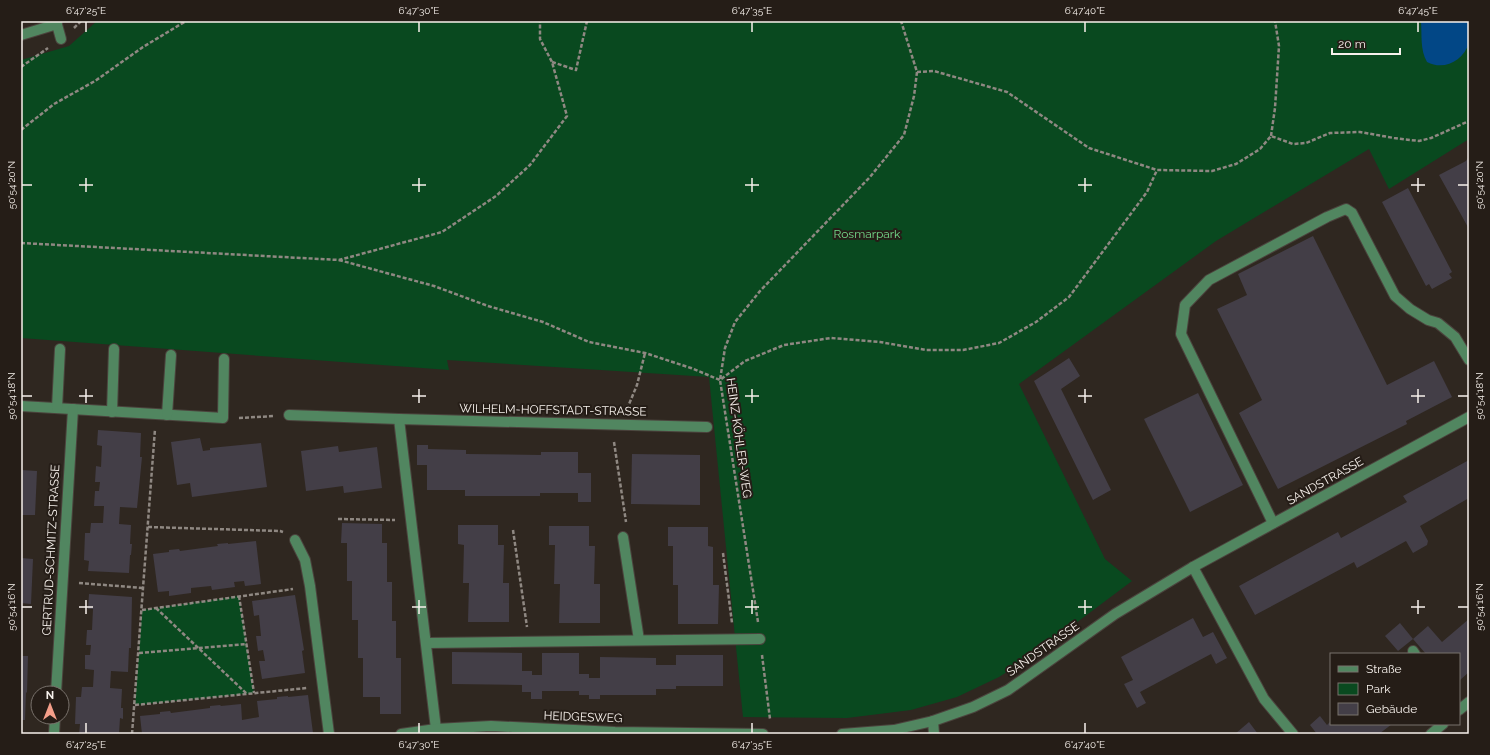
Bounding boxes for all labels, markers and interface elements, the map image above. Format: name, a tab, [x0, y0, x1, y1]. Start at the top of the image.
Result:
text: 6°47'25"E	[66, 5, 106, 16]
text: 6°47'30"E	[399, 5, 439, 16]
text: 6°47'35"E	[732, 5, 772, 16]
text: 6°47'40"E	[1065, 5, 1105, 16]
text: 6°47'45"E	[1398, 5, 1438, 16]
scale bar	[1332, 30, 1400, 56]
text: 20 m	[1338, 37, 1366, 51]
text: 50°54'20"N	[6, 161, 17, 209]
text: 50°54'20"N	[1474, 161, 1485, 209]
park label: Rosmarpark	[834, 227, 901, 241]
text: 50°54'18"N	[6, 372, 17, 420]
text: 50°54'18"N	[1474, 372, 1485, 420]
street label: HEINZ-KÖHLER-WEG	[724, 377, 754, 499]
street label: WILHELM-HOFFSTADT-STRASSE	[459, 401, 647, 419]
street label: SANDSTRASSE	[1284, 454, 1366, 508]
street label: GERTRUD-SCHMITZ-STRASSE	[40, 464, 62, 636]
text: 50°54'16"N	[6, 583, 17, 631]
text: 50°54'16"N	[1474, 583, 1485, 631]
street label: SANDSTRASSE	[1004, 619, 1082, 679]
legend	[1330, 653, 1460, 725]
text: Straße	[1366, 662, 1402, 676]
text: Park	[1366, 682, 1391, 696]
north arrow	[30, 685, 70, 725]
text: N	[46, 689, 54, 702]
text: Gebäude	[1366, 702, 1417, 716]
street label: HEIDGESWEG	[543, 709, 623, 725]
text: 6°47'25"E	[66, 739, 106, 750]
text: 6°47'30"E	[399, 739, 439, 750]
text: 6°47'35"E	[732, 739, 772, 750]
text: 6°47'40"E	[1065, 739, 1105, 750]

